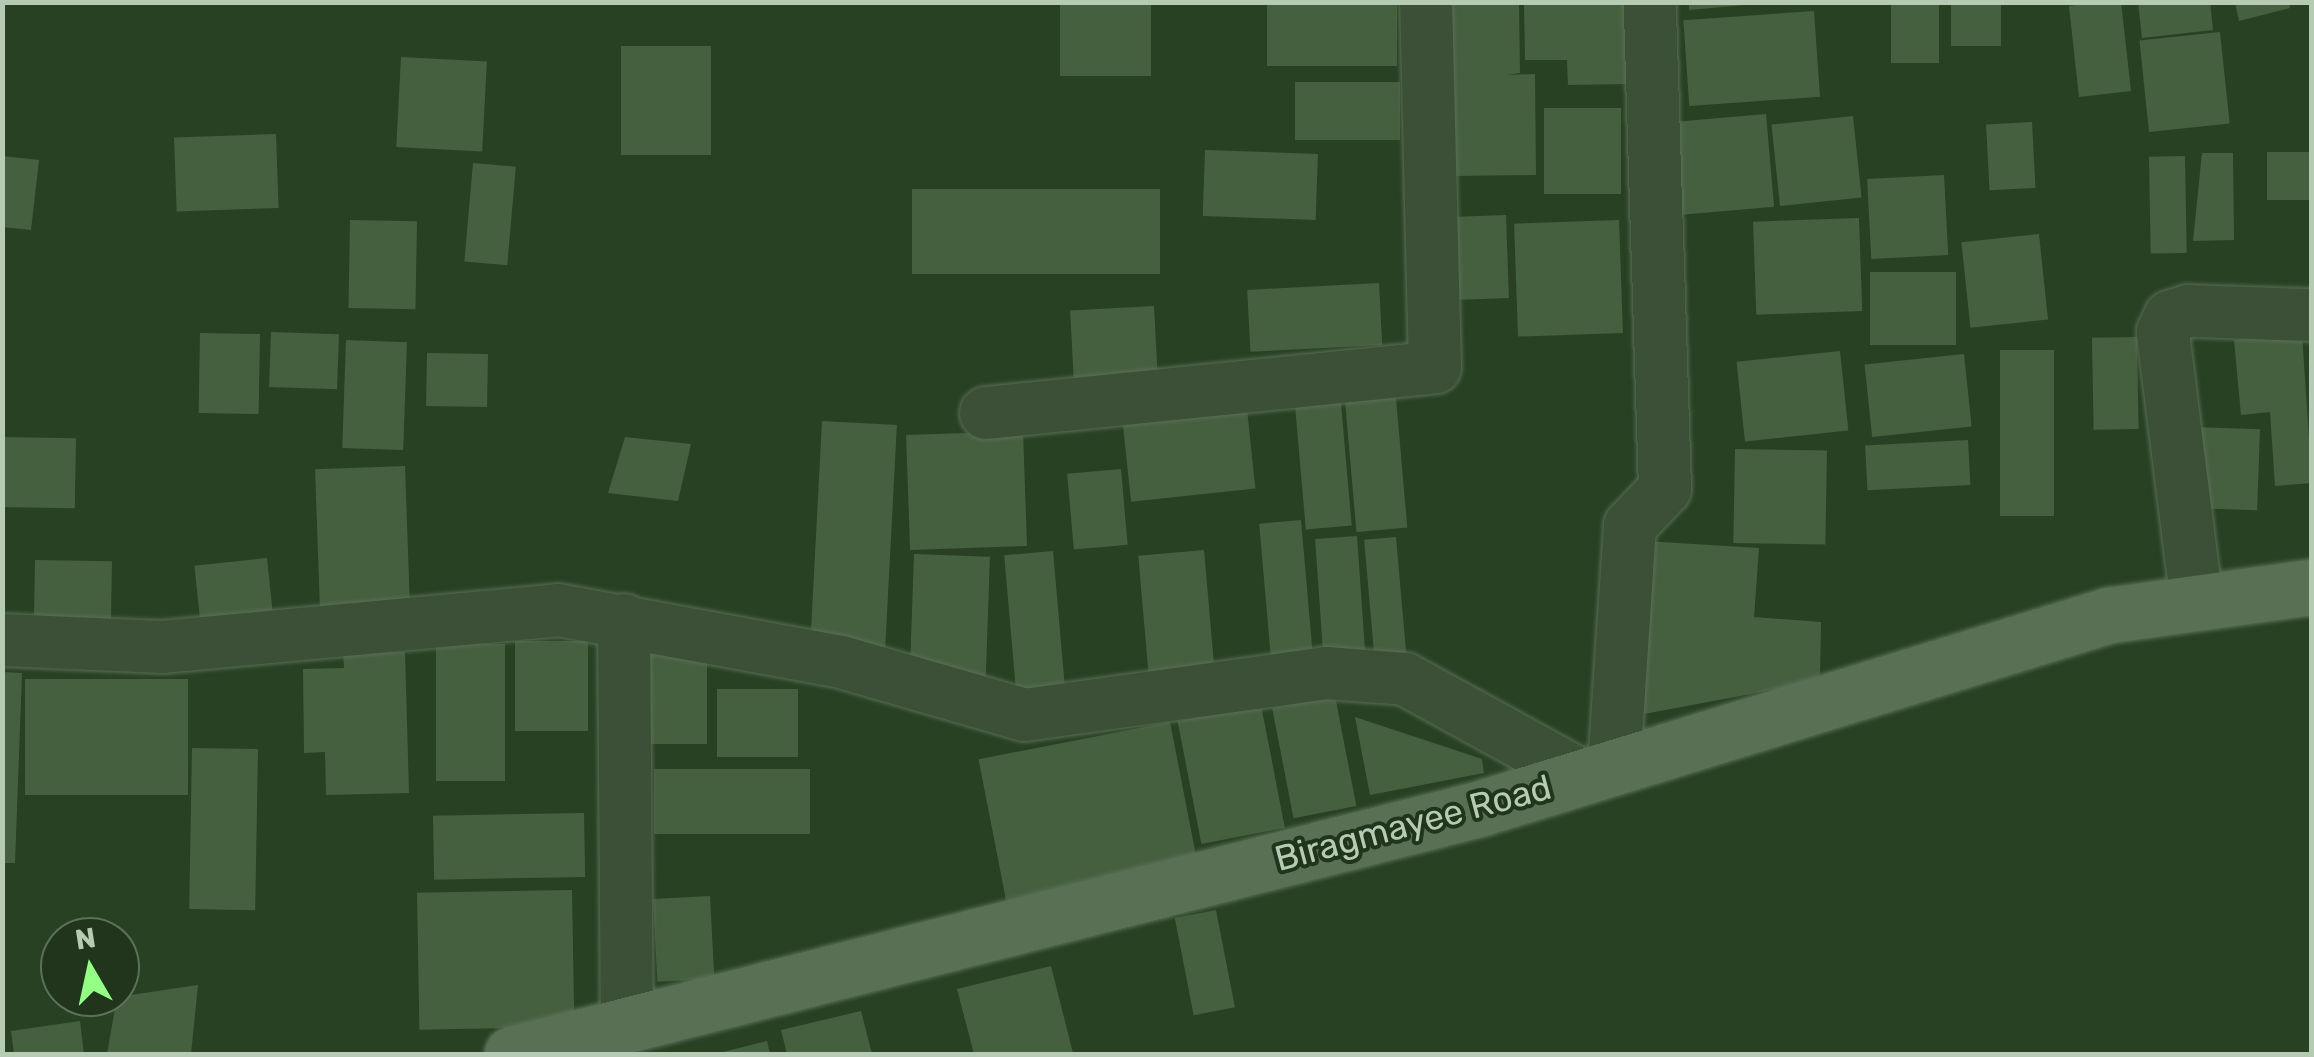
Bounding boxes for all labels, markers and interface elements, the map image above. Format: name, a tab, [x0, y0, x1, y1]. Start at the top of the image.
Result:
street label: Biragmayee Road	[1270, 766, 1556, 880]
north arrow	[40, 917, 140, 1017]
text: N	[73, 921, 98, 957]

